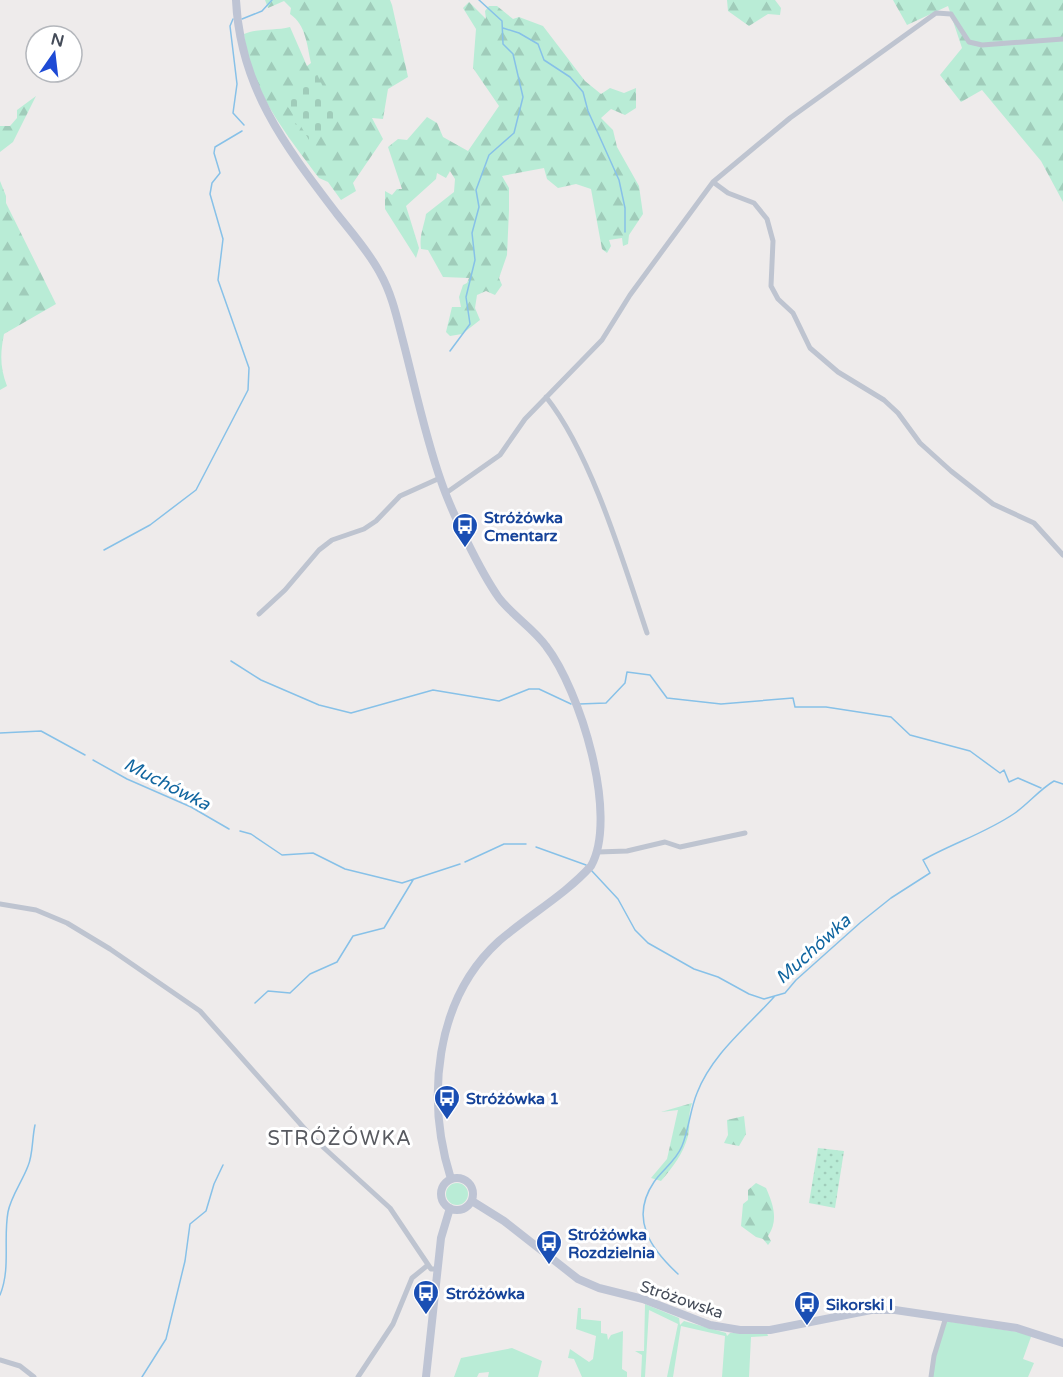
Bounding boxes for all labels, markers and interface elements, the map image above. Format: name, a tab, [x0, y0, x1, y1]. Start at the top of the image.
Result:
north arrow	[24, 24, 84, 84]
text: N	[49, 29, 66, 52]
place label: Stróżówka Cmentarz	[484, 508, 563, 546]
bus stop icon: Stróżówka Cmentarz	[450, 511, 480, 549]
water label: Muchówka	[120, 753, 214, 815]
water label: Muchówka	[771, 909, 856, 988]
bus stop icon: Stróżówka 1	[432, 1083, 462, 1121]
place label: Stróżówka 1	[466, 1089, 559, 1109]
district label: STRÓŻÓWKA	[268, 1126, 412, 1151]
place label: Stróżówka Rozdzielnia	[568, 1225, 655, 1263]
bus stop icon: Stróżówka Rozdzielnia	[534, 1228, 564, 1266]
street label: Stróżowska	[637, 1276, 726, 1324]
bus stop icon: Stróżówka	[411, 1278, 441, 1316]
place label: Stróżówka	[446, 1284, 525, 1304]
bus stop icon: Sikorski I	[792, 1289, 822, 1327]
place label: Sikorski I	[826, 1295, 893, 1315]

